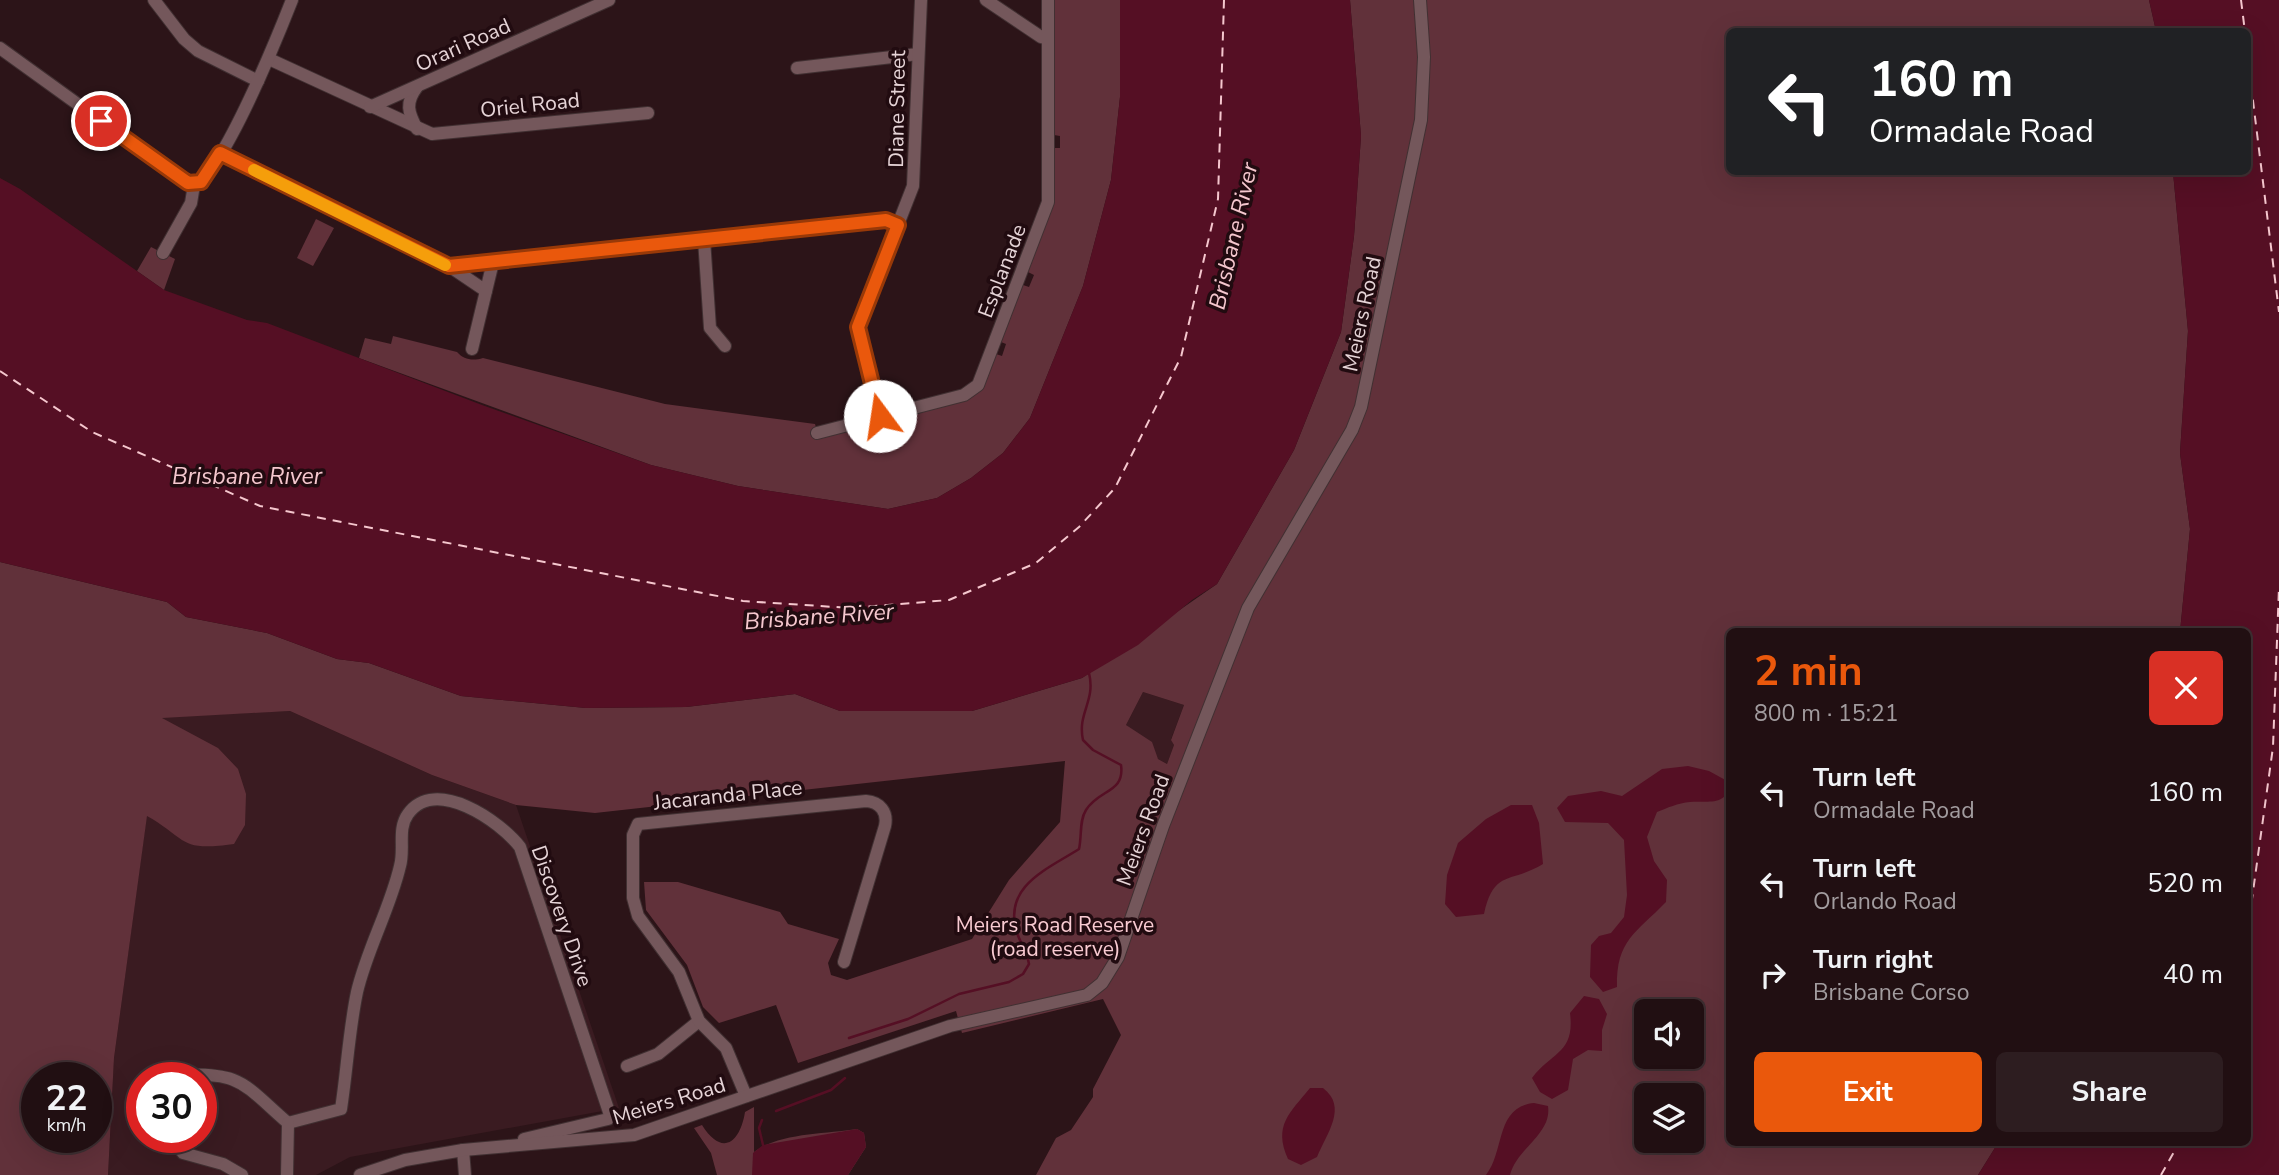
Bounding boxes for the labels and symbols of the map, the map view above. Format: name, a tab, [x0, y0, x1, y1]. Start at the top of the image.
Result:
street label: Orari Road	[411, 12, 515, 78]
street label: Diane Street	[882, 49, 912, 168]
street label: Oriel Road	[479, 86, 581, 124]
pin	[71, 91, 131, 151]
water label: Brisbane River	[1202, 159, 1266, 313]
street label: Esplanade	[971, 220, 1033, 322]
street label: Meiers Road	[1336, 254, 1388, 374]
position arrow	[843, 379, 917, 453]
water label: Brisbane River	[172, 461, 323, 492]
water label: Brisbane River	[743, 596, 896, 637]
street label: Meiers Road	[1110, 770, 1176, 890]
street label: Jacaranda Place	[651, 773, 804, 817]
street label: Discovery Drive	[525, 842, 599, 990]
park label: Meiers Road Reserve (road reserve)	[956, 911, 1154, 963]
speed limit sign: 30	[126, 1062, 217, 1153]
street label: Meiers Road	[609, 1071, 729, 1131]

